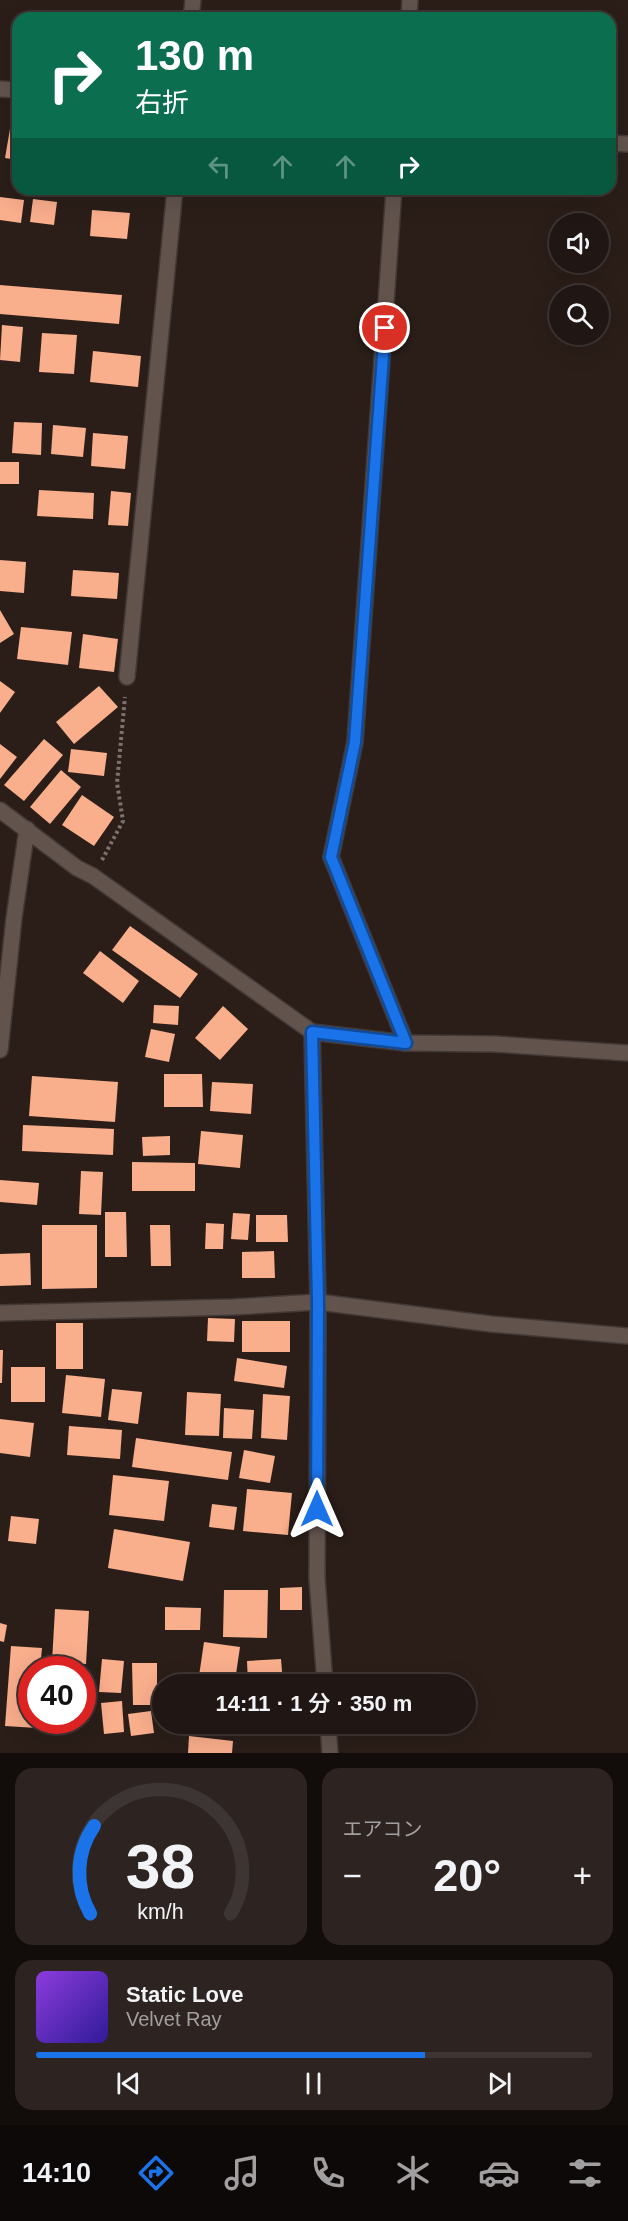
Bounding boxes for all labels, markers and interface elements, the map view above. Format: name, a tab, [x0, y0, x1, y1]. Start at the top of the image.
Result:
text: 130 m	[135, 32, 254, 79]
icon: right	[36, 36, 114, 114]
text: 右折	[135, 88, 189, 118]
icon: left	[203, 150, 236, 183]
icon: ahead	[266, 150, 299, 183]
icon: ahead	[329, 150, 362, 183]
icon: right	[392, 150, 425, 183]
map controls	[549, 213, 609, 345]
button: sound	[549, 213, 609, 273]
button: search	[549, 285, 609, 345]
pin	[359, 302, 410, 353]
icon: arrive	[368, 311, 401, 344]
position arrow	[285, 1477, 349, 1541]
speed limit sign: 40	[18, 1656, 96, 1734]
text: 14:11 · 1 分 · 350 m	[216, 1691, 412, 1716]
text: エアコン	[343, 1818, 423, 1840]
text: 38	[126, 1832, 195, 1901]
text: 20°	[433, 1850, 501, 1901]
text: −	[343, 1857, 362, 1894]
text: +	[573, 1857, 592, 1894]
text: km/h	[138, 1900, 184, 1924]
text: Static Love	[126, 1982, 243, 2007]
text: Velvet Ray	[126, 2008, 222, 2030]
icon: previous	[112, 2067, 145, 2100]
icon: pause	[297, 2067, 330, 2100]
icon: next	[483, 2067, 516, 2100]
icon: directions	[135, 2152, 177, 2194]
icon: music	[221, 2152, 263, 2194]
icon: phone	[307, 2152, 349, 2194]
icon: climate	[392, 2152, 434, 2194]
icon: car	[478, 2152, 520, 2194]
icon: filters	[564, 2152, 606, 2194]
text: 14:10	[22, 2158, 91, 2188]

